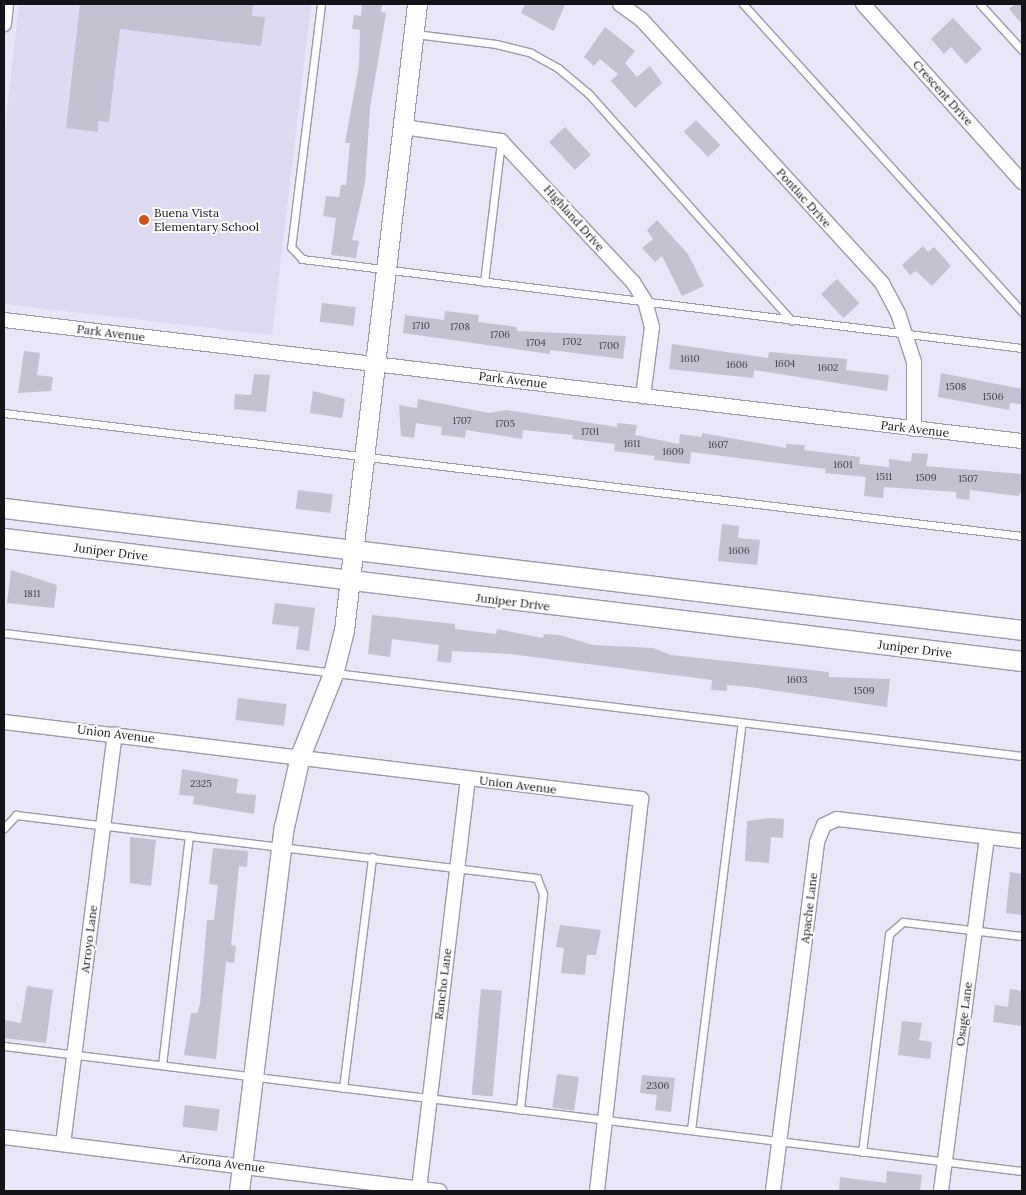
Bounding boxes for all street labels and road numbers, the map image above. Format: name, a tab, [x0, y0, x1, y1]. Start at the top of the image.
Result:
street label: Crescent Drive	[910, 57, 976, 129]
street label: Pontiac Drive	[774, 165, 834, 231]
street label: Highland Drive	[541, 182, 607, 254]
street label: Park Avenue	[76, 322, 146, 344]
street label: Park Avenue	[478, 369, 548, 391]
street label: Park Avenue	[880, 418, 950, 440]
street label: Juniper Drive	[73, 540, 149, 564]
street label: Juniper Drive	[475, 590, 551, 614]
street label: Juniper Drive	[877, 637, 953, 661]
street label: Union Avenue	[76, 722, 156, 746]
street label: Union Avenue	[478, 773, 558, 797]
street label: Apache Lane	[798, 872, 820, 944]
street label: Arroyo Lane	[78, 904, 100, 974]
street label: Rancho Lane	[431, 947, 455, 1021]
street label: Osage Lane	[953, 981, 975, 1047]
street label: Arizona Avenue	[178, 1151, 266, 1175]

